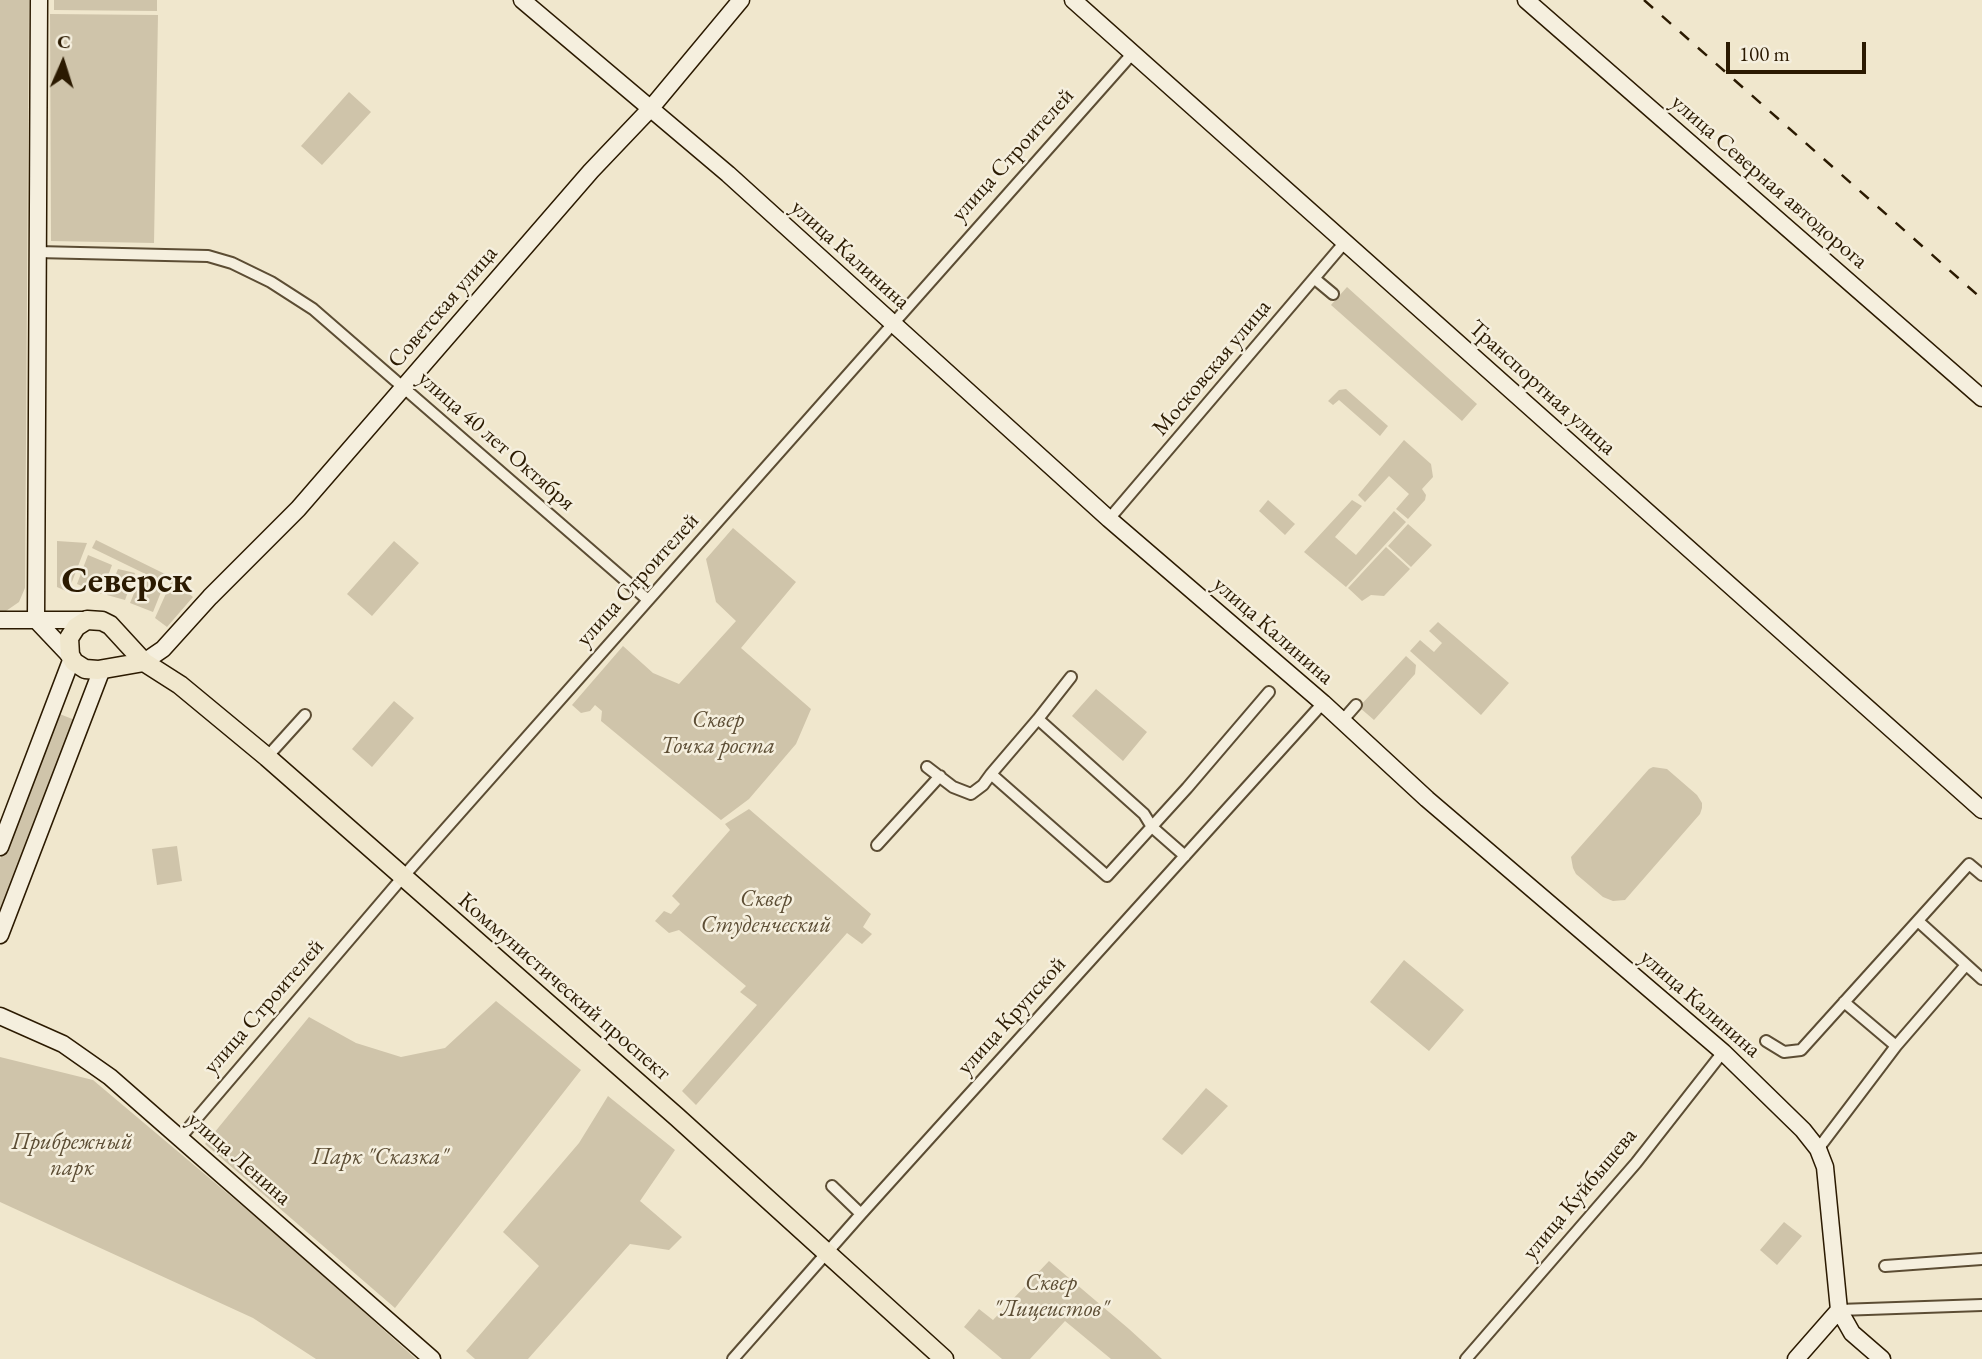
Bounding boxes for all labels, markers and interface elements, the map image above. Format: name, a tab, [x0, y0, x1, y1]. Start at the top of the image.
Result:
north arrow	[28, 28, 98, 98]
scale bar	[1730, 28, 1870, 72]
text: С	[57, 29, 72, 54]
text: 100 m	[1739, 40, 1790, 67]
street label: улица Строителей	[946, 83, 1080, 227]
street label: улица Северная автодорога	[1665, 89, 1873, 275]
street label: улица Калинина	[785, 194, 915, 316]
street label: Советская улица	[382, 240, 504, 374]
street label: Московская улица	[1147, 294, 1277, 442]
street label: Транспортная улица	[1463, 315, 1621, 461]
street label: улица 40 лет Октября	[412, 365, 580, 517]
street label: улица Строителей	[571, 508, 705, 652]
district label: Северск	[62, 560, 192, 604]
street label: улица Калинина	[1207, 571, 1339, 691]
park label: Сквер Точка роста	[661, 707, 775, 761]
park label: Сквер Студенческий	[701, 886, 831, 940]
street label: Коммунистический проспект	[452, 887, 676, 1087]
street label: улица Строителей	[198, 934, 330, 1080]
street label: улица Калинина	[1634, 944, 1766, 1064]
street label: улица Крупской	[952, 951, 1072, 1081]
street label: улица Ленина	[181, 1106, 297, 1212]
street label: улица Куйбышева	[1517, 1122, 1643, 1266]
park label: Прибрежный парк	[11, 1129, 133, 1183]
park label: Парк "Сказка"	[312, 1144, 448, 1172]
park label: Сквер "Лицеистов"	[993, 1270, 1109, 1324]

